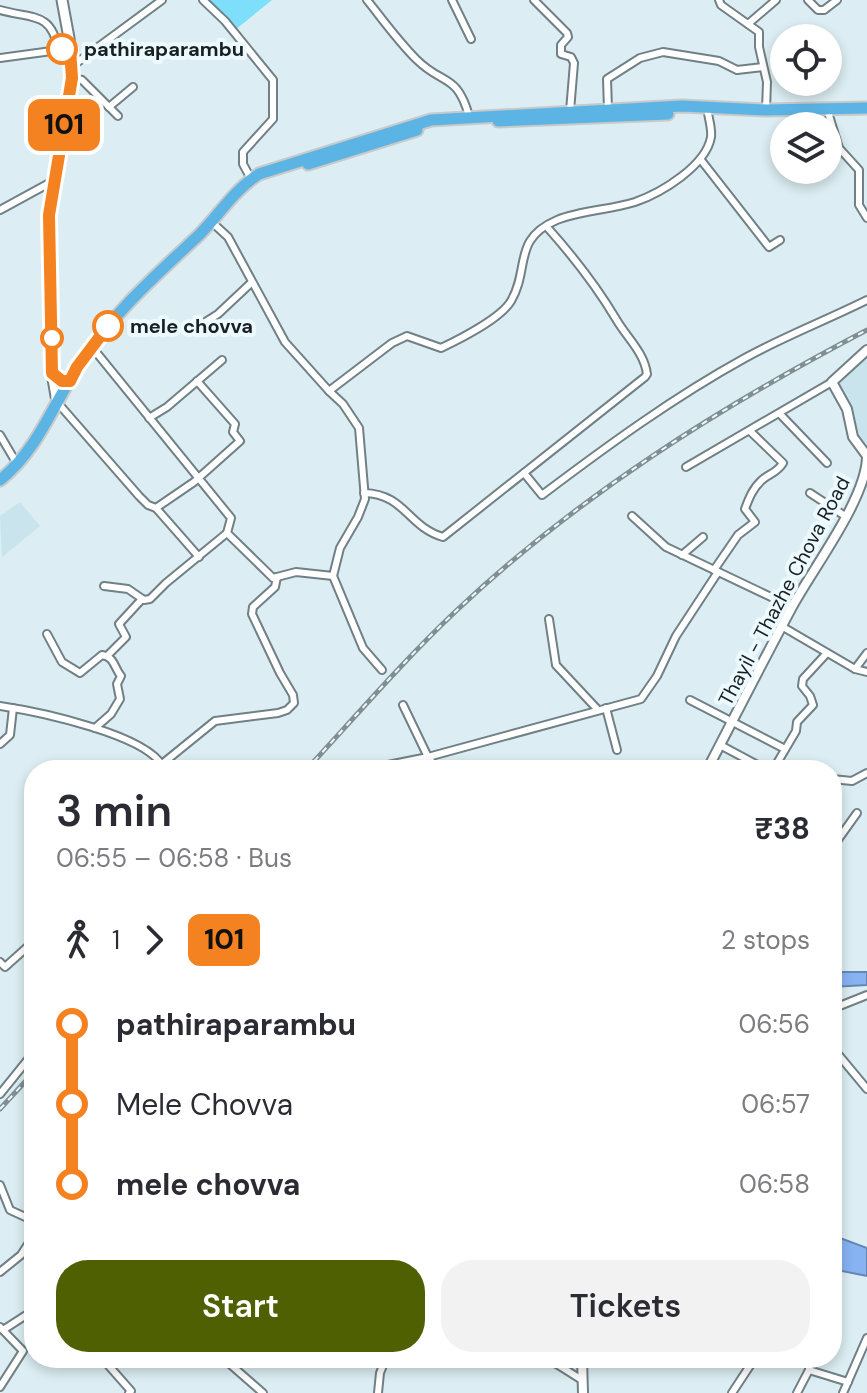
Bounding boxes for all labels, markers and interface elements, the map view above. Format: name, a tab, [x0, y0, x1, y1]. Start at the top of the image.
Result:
map controls	[770, 24, 842, 184]
button: locate	[770, 24, 842, 96]
marker: pathiraparambu	[47, 34, 77, 64]
place label: pathiraparambu	[84, 36, 244, 62]
line badge: 101	[18, 99, 110, 151]
text: 101	[44, 106, 84, 143]
button: layers	[770, 112, 842, 184]
marker: mele chovva	[93, 311, 123, 341]
place label: mele chovva	[130, 313, 253, 339]
unlabelled marker	[41, 327, 63, 349]
street label: Thayil - Thazhe Chova Road	[712, 472, 856, 710]
text: 3 min	[56, 782, 172, 840]
text: ₹38	[754, 809, 810, 848]
text: 06:55 – 06:58 · Bus	[56, 841, 292, 875]
icon: walk	[56, 918, 100, 962]
icon: forward	[132, 918, 176, 962]
text: 101	[204, 921, 244, 958]
text: 1	[112, 923, 120, 957]
text: 2 stops	[721, 923, 810, 957]
text: pathiraparambu	[116, 1005, 356, 1044]
text: 06:56	[738, 1007, 810, 1041]
text: Mele Chovva	[116, 1085, 293, 1124]
text: 06:57	[741, 1087, 810, 1121]
text: mele chovva	[116, 1165, 300, 1204]
text: 06:58	[739, 1167, 810, 1201]
button: Start	[56, 1260, 425, 1352]
button: Tickets	[441, 1260, 810, 1352]

